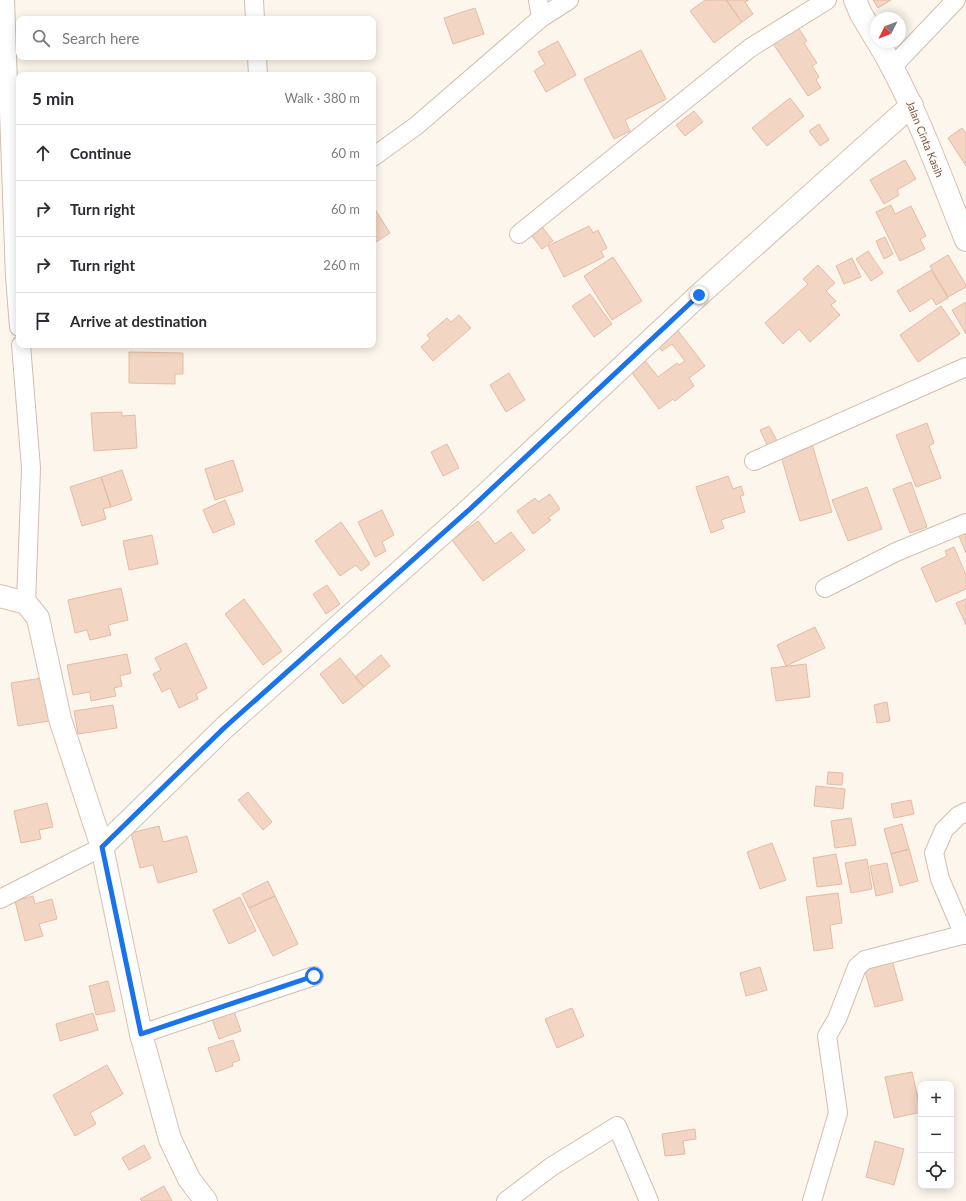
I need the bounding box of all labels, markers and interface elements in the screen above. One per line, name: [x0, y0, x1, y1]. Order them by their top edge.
north arrow: [870, 12, 906, 48]
search box: [16, 16, 376, 60]
icon: search: [30, 27, 52, 49]
text: Search here: [62, 29, 139, 47]
text: 5 min: [32, 88, 74, 109]
text: Walk · 380 m: [284, 90, 360, 106]
street label: Jalan Cinta Kasih: [904, 99, 947, 179]
icon: ahead: [32, 142, 54, 164]
text: Continue: [70, 144, 131, 162]
text: 60 m: [331, 145, 360, 161]
icon: right: [32, 198, 54, 220]
text: Turn right: [70, 200, 135, 218]
text: 60 m: [331, 201, 360, 217]
icon: right: [32, 254, 54, 276]
text: Turn right: [70, 256, 135, 274]
text: 260 m: [323, 257, 360, 273]
route end: [690, 286, 708, 304]
icon: arrive: [32, 310, 54, 332]
text: Arrive at destination: [70, 312, 207, 330]
route start: [305, 967, 323, 985]
map controls: [918, 1081, 954, 1189]
button: +: [918, 1081, 954, 1117]
button: −: [918, 1117, 954, 1153]
button: locate: [918, 1153, 954, 1189]

